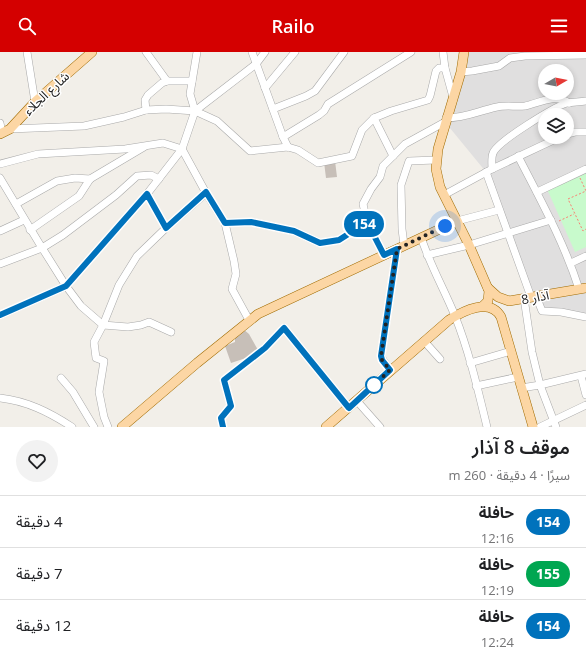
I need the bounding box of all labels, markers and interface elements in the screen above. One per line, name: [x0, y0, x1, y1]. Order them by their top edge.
text: Railo: [272, 14, 314, 38]
icon: search: [16, 15, 38, 37]
icon: menu: [548, 15, 570, 37]
north arrow: [538, 64, 574, 100]
map controls: [538, 64, 574, 144]
street label: شارع الجلاء: [19, 67, 74, 120]
button: layers: [538, 108, 574, 144]
line badge: 154: [341, 211, 387, 237]
text: 154: [352, 214, 376, 233]
your location: [435, 216, 455, 236]
street label: 8 آذار: [520, 285, 552, 309]
unlabelled marker: [365, 376, 383, 394]
text: موقف 8 آذار: [472, 434, 570, 460]
button: heart: [16, 440, 58, 482]
text: سيرًا · 4 دقيقة · 260 m: [449, 466, 570, 484]
text: حافلة: [479, 502, 514, 522]
text: 4 دقيقة: [16, 511, 63, 531]
text: 154: [536, 512, 560, 531]
text: 12:16: [481, 529, 514, 547]
text: حافلة: [479, 554, 514, 574]
text: 7 دقيقة: [16, 563, 63, 583]
text: 155: [536, 564, 560, 583]
text: 12:19: [481, 581, 514, 599]
text: حافلة: [479, 606, 514, 626]
text: 12 دقيقة: [16, 615, 71, 635]
text: 154: [536, 616, 560, 635]
text: 12:24: [481, 633, 514, 651]

